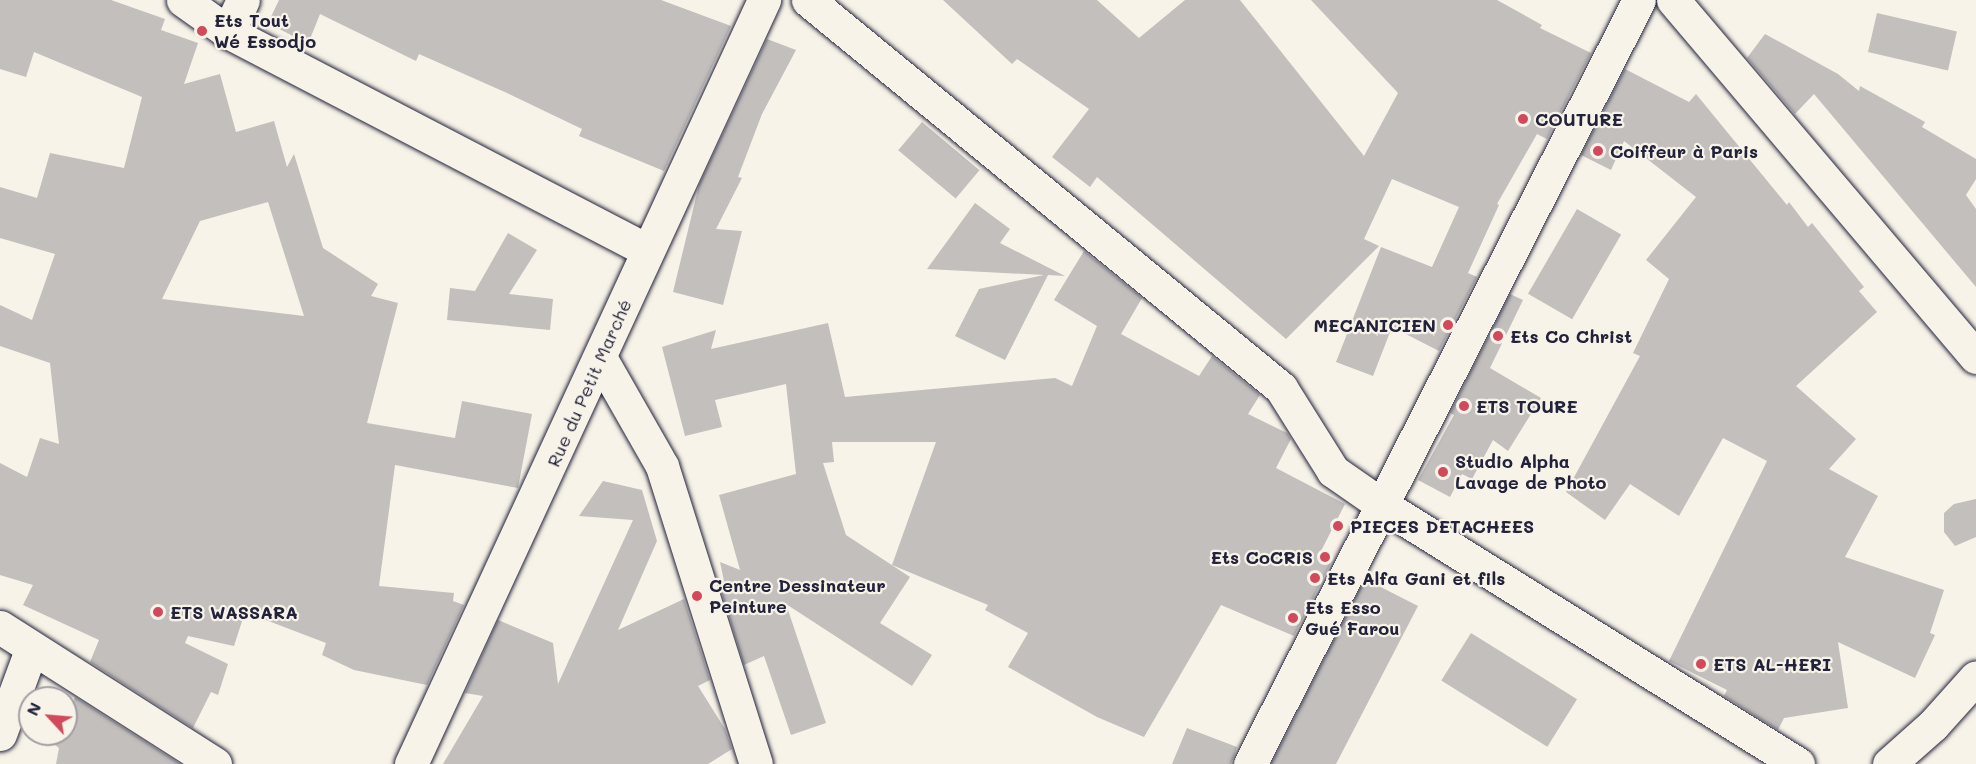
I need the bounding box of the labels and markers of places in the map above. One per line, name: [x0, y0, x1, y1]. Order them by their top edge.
place label: Ets Tout Wé Essodjo: [214, 10, 316, 52]
marker: Ets Tout Wé Essodjo: [195, 24, 209, 38]
place label: COUTURE: [1535, 108, 1623, 130]
marker: COUTURE: [1516, 112, 1530, 126]
place label: Coiffeur à Paris: [1610, 140, 1758, 162]
marker: Coiffeur à Paris: [1591, 144, 1605, 158]
place label: MECANICIEN: [1313, 314, 1436, 336]
marker: MECANICIEN: [1441, 318, 1455, 332]
place label: Ets Co Christ: [1510, 325, 1632, 347]
marker: Ets Co Christ: [1491, 329, 1505, 343]
place label: ETS TOURE: [1476, 395, 1578, 417]
marker: ETS TOURE: [1457, 399, 1471, 413]
place label: Studio Alpha Lavage de Photo: [1455, 451, 1606, 494]
marker: Studio Alpha Lavage de Photo: [1436, 465, 1450, 479]
place label: PIECES DETACHEES: [1350, 515, 1534, 537]
marker: PIECES DETACHEES: [1331, 519, 1345, 533]
place label: Ets CoCRiS: [1210, 546, 1313, 568]
marker: Ets CoCRiS: [1318, 550, 1332, 564]
place label: Ets Alfa Gani et fils: [1327, 567, 1505, 589]
marker: Ets Alfa Gani et fils: [1308, 571, 1322, 585]
place label: Centre Dessinateur Peinture: [709, 575, 886, 618]
marker: Centre Dessinateur Peinture: [690, 589, 704, 603]
place label: Ets Esso Gué Farou: [1305, 597, 1400, 640]
place label: ETS WASSARA: [170, 601, 298, 623]
marker: ETS WASSARA: [151, 605, 165, 619]
marker: Ets Esso Gué Farou: [1286, 611, 1300, 625]
place label: ETS AL-HERI: [1713, 653, 1831, 675]
marker: ETS AL-HERI: [1694, 657, 1708, 671]

